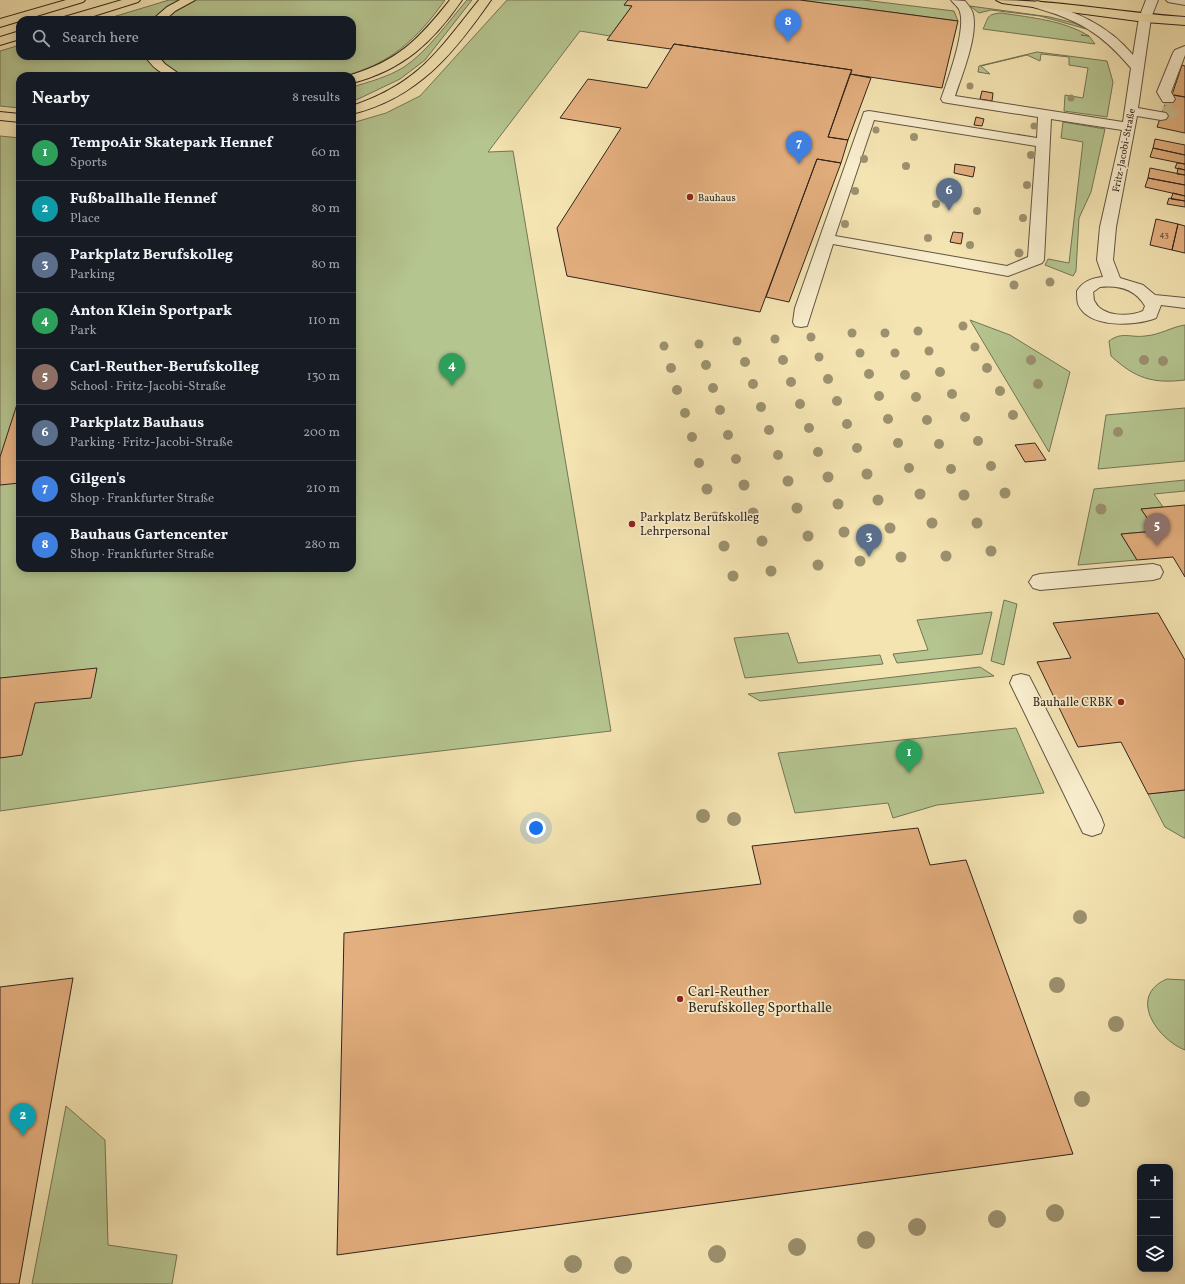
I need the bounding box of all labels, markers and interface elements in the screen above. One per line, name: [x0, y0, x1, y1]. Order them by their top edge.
pin: 8: [775, 9, 801, 42]
search box: [16, 16, 356, 60]
icon: search: [30, 27, 52, 49]
text: Search here: [62, 28, 139, 49]
text: Nearby: [32, 87, 90, 110]
text: 8 results: [292, 89, 340, 107]
street label: Fritz-Jacobi-Straße: [1109, 107, 1139, 193]
pin: 7: [786, 131, 812, 164]
text: TempoAir Skatepark Hennef: [70, 133, 272, 154]
text: 1: [42, 144, 48, 162]
text: 60 m: [312, 144, 340, 162]
text: Sports: [70, 154, 107, 172]
pin: 6: [936, 178, 962, 211]
text: Fußballhalle Hennef: [70, 189, 216, 210]
place label: Bauhaus: [698, 191, 736, 205]
marker: Bauhaus: [685, 192, 695, 202]
text: 2: [42, 200, 48, 218]
text: 80 m: [311, 200, 340, 218]
text: Place: [70, 210, 100, 228]
house number: 43: [1159, 228, 1169, 241]
text: Parkplatz Berufskolleg: [70, 245, 233, 266]
text: 3: [42, 256, 48, 274]
text: 80 m: [311, 256, 340, 274]
text: Parking: [70, 266, 115, 284]
text: Anton Klein Sportpark: [70, 301, 232, 322]
text: 4: [41, 312, 49, 330]
text: 110 m: [308, 312, 340, 330]
text: Park: [70, 322, 97, 340]
pin: 4: [439, 353, 465, 386]
text: Carl-Reuther-Berufskolleg: [70, 357, 259, 378]
text: 5: [42, 368, 48, 386]
text: 130 m: [307, 368, 340, 386]
text: School · Fritz-Jacobi-Straße: [70, 378, 226, 396]
text: Parkplatz Bauhaus: [70, 413, 204, 434]
text: 6: [41, 424, 49, 442]
text: 200 m: [303, 424, 340, 442]
text: Parking · Fritz-Jacobi-Straße: [70, 434, 233, 452]
text: Gilgen's: [70, 469, 126, 490]
text: 7: [42, 480, 48, 498]
text: 210 m: [306, 480, 340, 498]
text: Shop · Frankfurter Straße: [70, 490, 214, 508]
place label: Parkplatz Berufskolleg Lehrpersonal: [640, 510, 759, 540]
pin: 5: [1144, 513, 1170, 546]
marker: Parkplatz Berufskolleg Lehrpersonal: [627, 519, 637, 529]
pin: 3: [856, 524, 882, 557]
text: Bauhaus Gartencenter: [70, 525, 228, 546]
text: 8: [41, 536, 49, 554]
text: 280 m: [304, 536, 340, 554]
text: Shop · Frankfurter Straße: [70, 546, 214, 564]
place label: Bauhalle CRBK: [1033, 695, 1113, 711]
marker: Bauhalle CRBK: [1116, 697, 1126, 707]
pin: 1: [896, 740, 922, 773]
your location: [526, 818, 546, 838]
place label: Carl-Reuther Berufskolleg Sporthalle: [688, 983, 832, 1018]
marker: Carl-Reuther Berufskolleg Sporthalle: [675, 994, 685, 1004]
pin: 2: [10, 1103, 36, 1136]
map controls: [1137, 1164, 1173, 1272]
button: +: [1137, 1164, 1173, 1200]
button: −: [1137, 1200, 1173, 1236]
button: layers: [1137, 1236, 1173, 1272]

